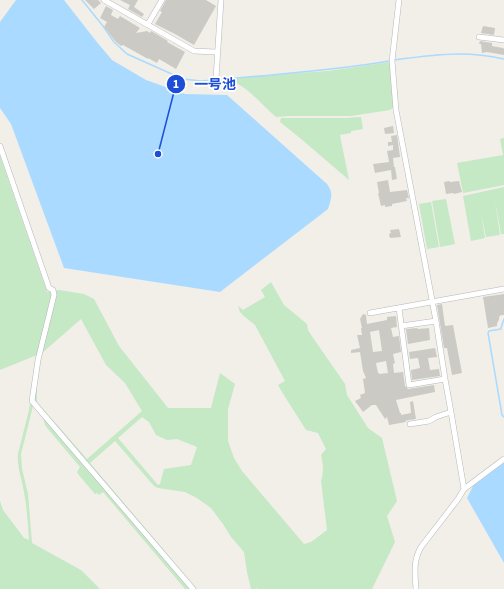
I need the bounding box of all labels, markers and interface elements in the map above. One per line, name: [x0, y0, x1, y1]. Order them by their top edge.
callout: 一号池: [166, 71, 244, 97]
text: 一号池: [194, 75, 236, 95]
text: 1: [173, 76, 179, 93]

